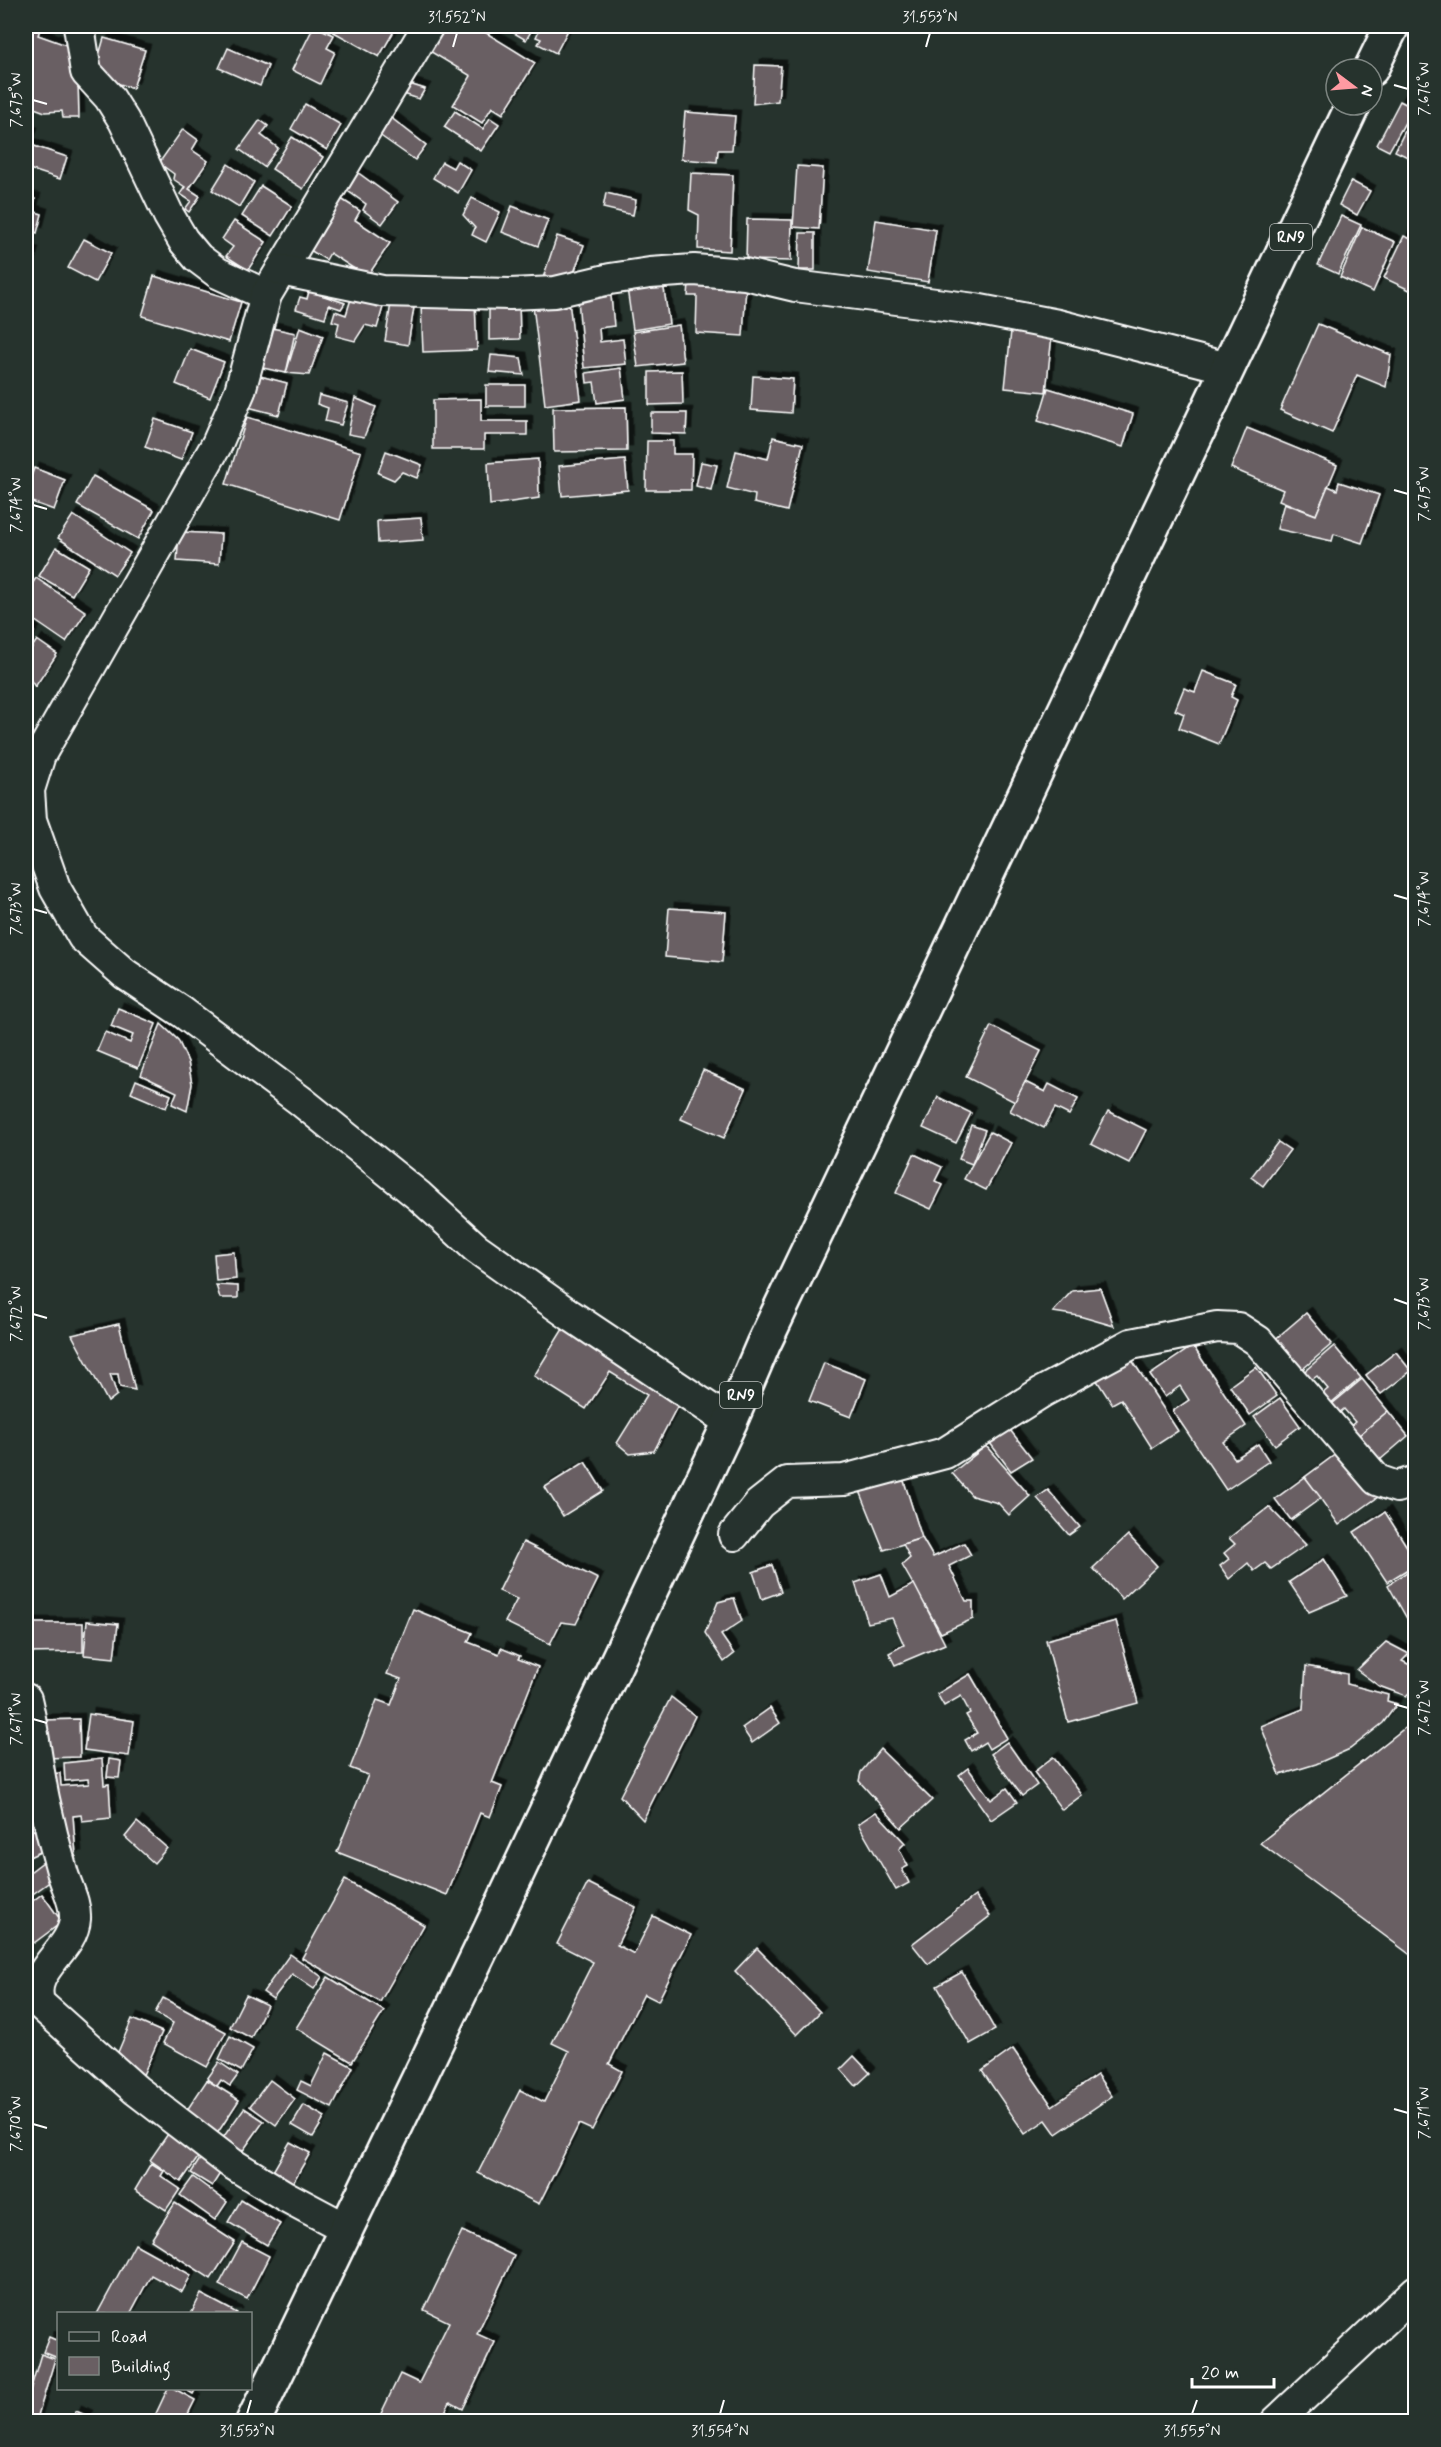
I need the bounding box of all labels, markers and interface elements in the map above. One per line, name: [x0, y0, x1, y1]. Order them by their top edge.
text: 31.552°N: [428, 8, 486, 28]
text: 31.553°N: [903, 8, 957, 28]
north arrow: [1324, 57, 1384, 117]
text: 7.676°W: [1415, 62, 1435, 116]
text: 7.675°W: [7, 73, 27, 127]
text: N: [1355, 83, 1379, 99]
road number: RN9: [1270, 224, 1312, 250]
text: 7.675°W: [1415, 467, 1435, 521]
text: 7.674°W: [7, 477, 27, 533]
text: 7.674°W: [1415, 871, 1435, 927]
text: 7.673°W: [7, 883, 27, 935]
text: 7.673°W: [1415, 1278, 1435, 1330]
text: 7.672°W: [7, 1286, 27, 1342]
road number: RN9: [720, 1382, 762, 1408]
text: 7.672°W: [1415, 1680, 1435, 1736]
text: 7.671°W: [7, 1693, 27, 1745]
text: 7.671°W: [1415, 2087, 1435, 2139]
text: 7.670°W: [7, 2096, 27, 2152]
legend: [57, 2312, 252, 2390]
text: Road: [111, 2325, 147, 2349]
scale bar: [1192, 2351, 1274, 2389]
text: Building: [111, 2355, 171, 2381]
text: 20 m: [1201, 2361, 1239, 2385]
text: 31.553°N: [220, 2422, 274, 2442]
text: 31.554°N: [691, 2422, 749, 2442]
text: 31.555°N: [1163, 2422, 1221, 2442]

